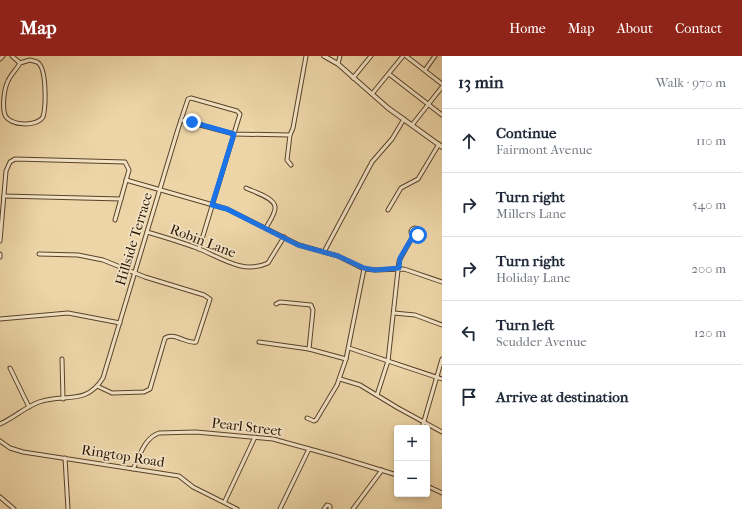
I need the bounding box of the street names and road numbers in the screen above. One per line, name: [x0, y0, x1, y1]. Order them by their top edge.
street label: Hillside Terrace: [112, 190, 156, 288]
street label: Robin Lane: [168, 221, 239, 261]
street label: Pearl Street: [211, 414, 283, 440]
street label: Ringtop Road: [80, 441, 166, 471]

